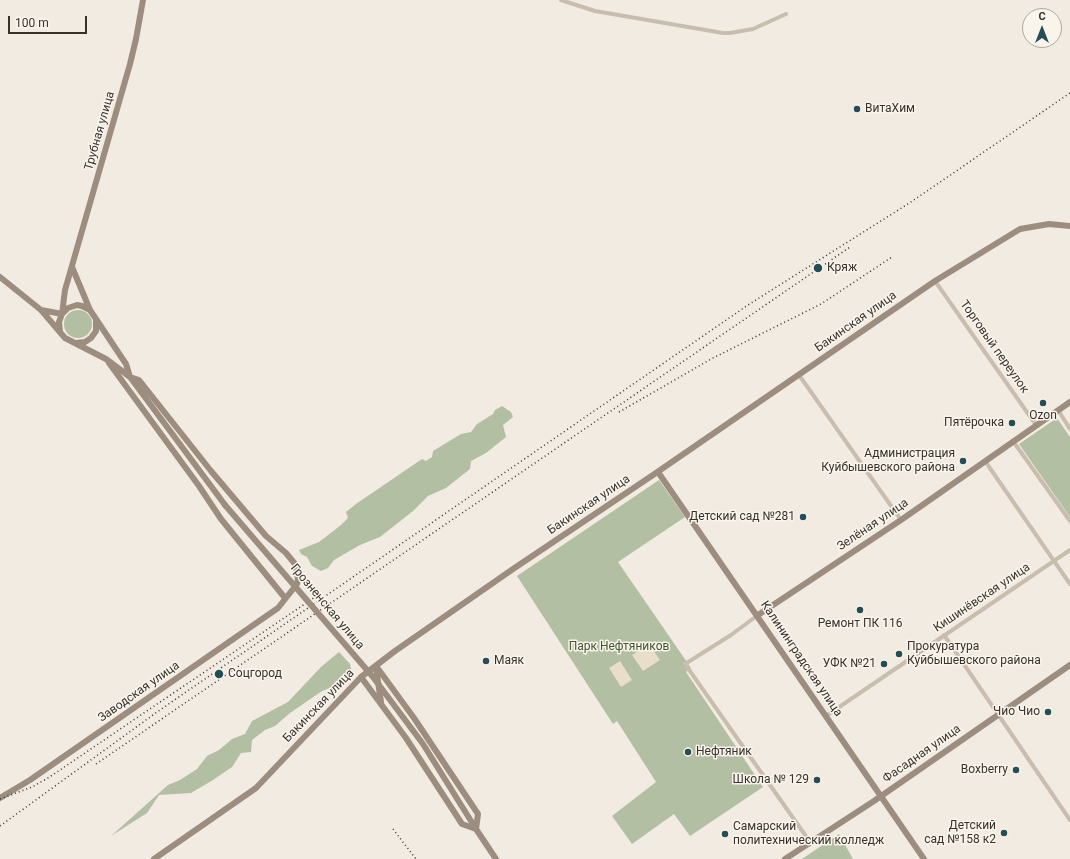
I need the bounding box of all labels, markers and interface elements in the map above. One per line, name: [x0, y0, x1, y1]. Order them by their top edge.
scale bar: [10, 8, 89, 34]
north arrow: [1022, 8, 1062, 48]
text: С: [1038, 10, 1046, 23]
text: 100 m: [15, 16, 49, 30]
street label: Трубная улица: [82, 90, 118, 172]
place label: ВитаХим: [865, 102, 915, 116]
marker: ВитаХим: [852, 104, 862, 114]
place label: Кряж: [827, 261, 857, 275]
marker: Кряж: [812, 262, 824, 274]
street label: Бакинская улица: [812, 289, 900, 355]
street label: Торговый переулок: [957, 298, 1031, 396]
marker: Ozon: [1038, 398, 1048, 408]
place label: Ozon: [1029, 409, 1057, 423]
place label: Пятёрочка: [944, 416, 1004, 430]
marker: Пятёрочка: [1007, 418, 1017, 428]
place label: Администрация Куйбышевского района: [821, 447, 955, 475]
marker: Администрация Куйбышевского района: [958, 456, 968, 466]
street label: Бакинская улица: [545, 472, 633, 538]
street label: Зелёная улица: [835, 496, 911, 554]
place label: Детский сад №281: [689, 510, 795, 524]
marker: Детский сад №281: [798, 512, 808, 522]
street label: Кишинёвская улица: [931, 560, 1033, 636]
street label: Грозненская улица: [287, 561, 367, 653]
street label: Калининградская улица: [757, 599, 845, 719]
marker: Ремонт ПК 116: [855, 605, 865, 615]
place label: Ремонт ПК 116: [818, 617, 902, 631]
park label: Парк Нефтяников: [569, 640, 669, 654]
place label: Прокуратура Куйбышевского района: [907, 640, 1041, 668]
marker: Прокуратура Куйбышевского района: [894, 649, 904, 659]
place label: Маяк: [494, 654, 524, 668]
marker: Маяк: [481, 656, 491, 666]
place label: УФК №21: [823, 657, 876, 671]
street label: Заводская улица: [96, 659, 182, 725]
marker: УФК №21: [879, 659, 889, 669]
street label: Бакинская улица: [280, 666, 358, 746]
place label: Соцгород: [228, 667, 282, 681]
marker: Соцгород: [213, 668, 225, 680]
place label: Чио Чио: [993, 705, 1040, 719]
marker: Чио Чио: [1043, 707, 1053, 717]
street label: Фасадная улица: [880, 722, 964, 786]
place label: Нефтяник: [696, 745, 752, 759]
marker: Нефтяник: [683, 747, 693, 757]
place label: Boxberry: [961, 763, 1008, 777]
marker: Boxberry: [1011, 765, 1021, 775]
place label: Школа № 129: [733, 773, 809, 787]
marker: Школа № 129: [812, 775, 822, 785]
place label: Детский сад №158 к2: [924, 819, 996, 847]
place label: Самарский политехнический колледж: [733, 820, 884, 848]
marker: Детский сад №158 к2: [999, 828, 1009, 838]
marker: Самарский политехнический колледж: [720, 829, 730, 839]

